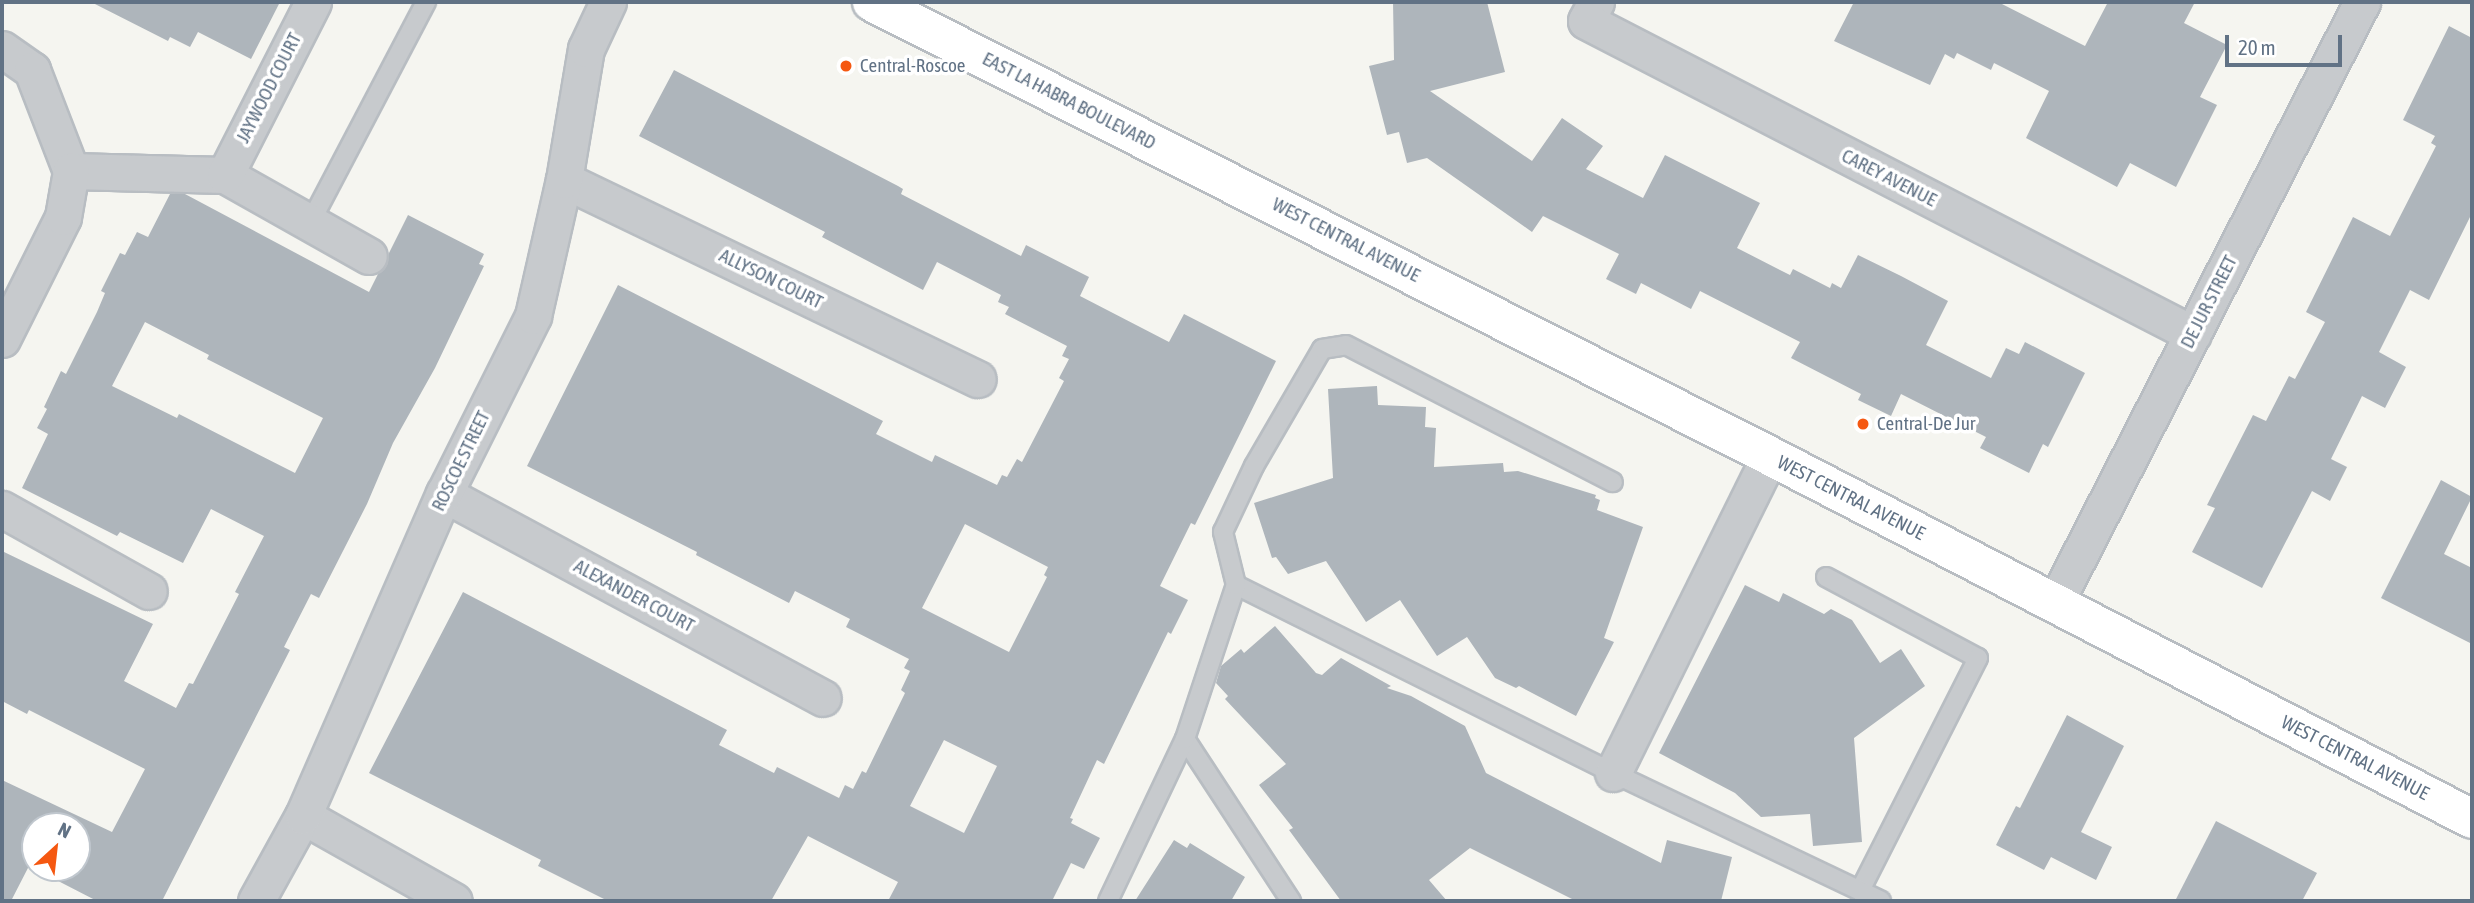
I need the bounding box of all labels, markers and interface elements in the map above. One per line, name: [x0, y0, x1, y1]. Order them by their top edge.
scale bar: [2229, 21, 2346, 65]
street label: JAYWOOD COURT: [232, 29, 306, 147]
text: 20 m: [2238, 35, 2276, 59]
street label: EAST LA HABRA BOULEVARD: [979, 47, 1159, 155]
place label: Central-Roscoe: [860, 55, 965, 77]
marker: Central-Roscoe: [838, 58, 854, 74]
street label: CAREY AVENUE: [1838, 144, 1940, 212]
street label: WEST CENTRAL AVENUE: [1268, 193, 1424, 287]
street label: ALLYSON COURT: [716, 244, 826, 314]
street label: DE JUR STREET: [2176, 252, 2242, 352]
street label: ROSCOE STREET: [427, 407, 495, 515]
place label: Central-De Jur: [1877, 413, 1975, 435]
marker: Central-De Jur: [1855, 416, 1871, 432]
street label: WEST CENTRAL AVENUE: [1773, 451, 1929, 545]
street label: ALEXANDER COURT: [570, 555, 698, 637]
street label: WEST CENTRAL AVENUE: [2277, 711, 2433, 805]
north arrow: [21, 812, 91, 882]
text: N: [55, 818, 75, 842]

